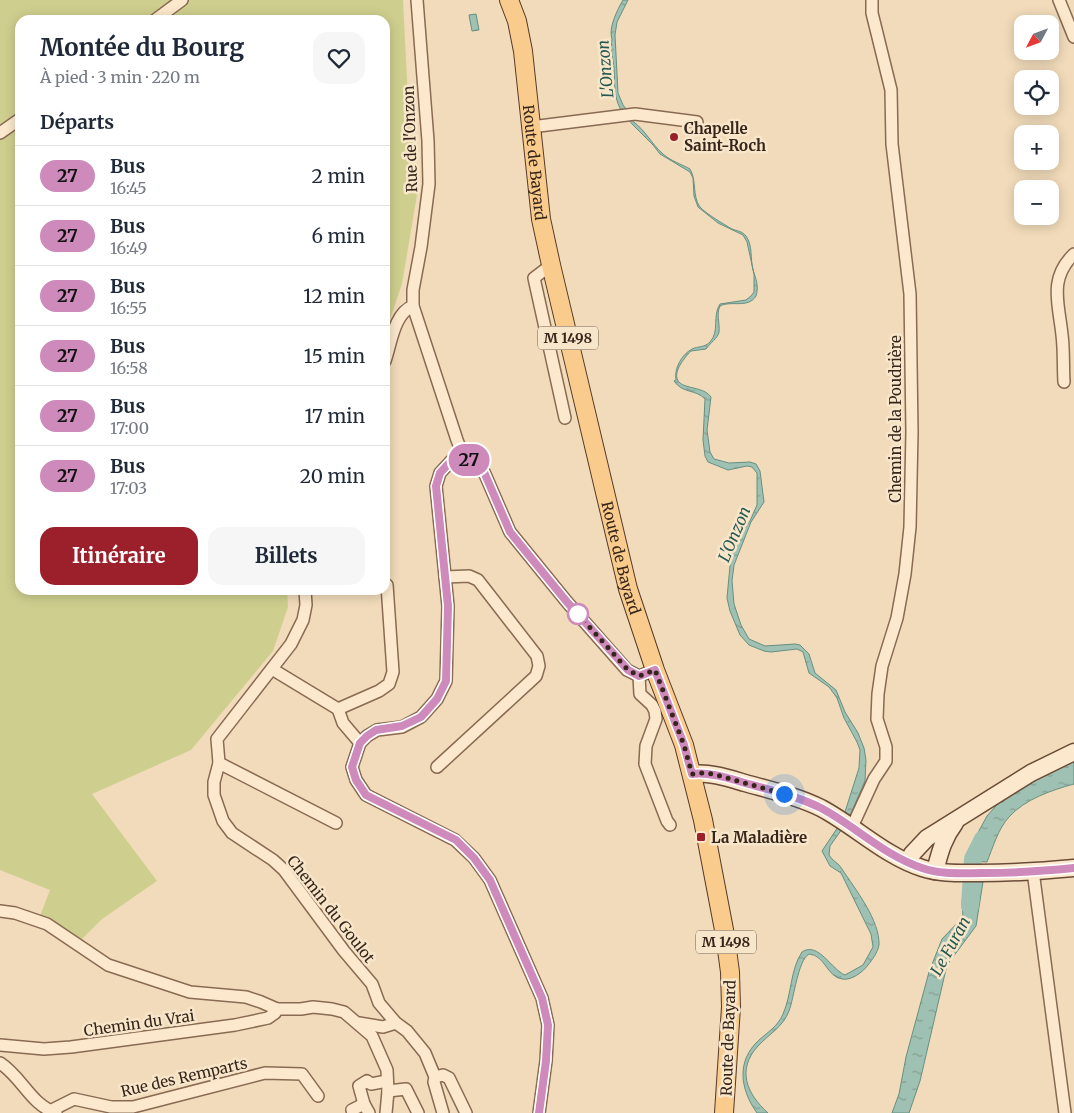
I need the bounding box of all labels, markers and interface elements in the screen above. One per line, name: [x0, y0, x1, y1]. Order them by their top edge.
north arrow: [1014, 15, 1059, 60]
map controls: [1014, 15, 1059, 225]
text: Montée du Bourg: [40, 32, 244, 63]
button: heart: [313, 32, 365, 84]
water label: L'Onzon: [593, 39, 617, 99]
text: À pied · 3 min · 220 m: [40, 67, 200, 87]
button: locate: [1014, 70, 1059, 115]
street label: Rue de l'Onzon: [399, 85, 421, 193]
street label: Route de Bayard: [519, 104, 551, 221]
text: Départs: [40, 110, 114, 134]
place label: Chapelle Saint-Roch: [684, 119, 766, 155]
button: +: [1014, 125, 1059, 170]
marker: Chapelle Saint-Roch: [668, 131, 680, 143]
text: Bus: [110, 154, 145, 178]
text: 27: [57, 164, 78, 187]
text: 2 min: [312, 164, 365, 188]
text: 16:45: [110, 178, 147, 198]
button: −: [1014, 180, 1059, 225]
text: Bus: [110, 214, 145, 238]
text: 27: [57, 224, 78, 247]
text: 6 min: [311, 224, 365, 248]
text: 16:49: [110, 238, 147, 258]
text: Bus: [110, 274, 145, 298]
text: 27: [57, 284, 78, 307]
text: 12 min: [303, 284, 365, 308]
text: 16:55: [110, 298, 147, 318]
road number: M 1498: [538, 326, 598, 349]
text: Bus: [110, 334, 145, 358]
street label: Chemin de la Poudrière: [886, 335, 905, 503]
text: 27: [57, 344, 78, 367]
text: 15 min: [304, 344, 365, 368]
text: 16:58: [110, 358, 148, 378]
text: Bus: [110, 394, 145, 418]
text: 27: [57, 404, 78, 427]
text: 17 min: [305, 404, 365, 428]
text: 17:00: [110, 418, 149, 438]
line badge: 27: [446, 444, 492, 476]
text: 27: [459, 448, 479, 471]
text: Bus: [110, 454, 145, 478]
text: 27: [57, 464, 78, 487]
text: 20 min: [300, 464, 365, 488]
text: 17:03: [110, 478, 147, 498]
street label: Route de Bayard: [598, 499, 645, 617]
water label: L'Onzon: [713, 503, 755, 565]
button: Itinéraire: [40, 527, 198, 585]
button: Billets: [208, 527, 365, 585]
unlabelled marker: [567, 603, 589, 625]
your location: [772, 782, 797, 807]
place label: La Maladière: [711, 828, 807, 847]
marker: La Maladière: [695, 831, 707, 843]
street label: Chemin du Goulot: [283, 851, 379, 967]
water label: Le Furan: [926, 913, 974, 979]
road number: M 1498: [696, 930, 756, 954]
street label: Route de Bayard: [716, 980, 740, 1096]
street label: Chemin du Vrai: [82, 1006, 196, 1040]
street label: Rue des Remparts: [119, 1053, 249, 1101]

